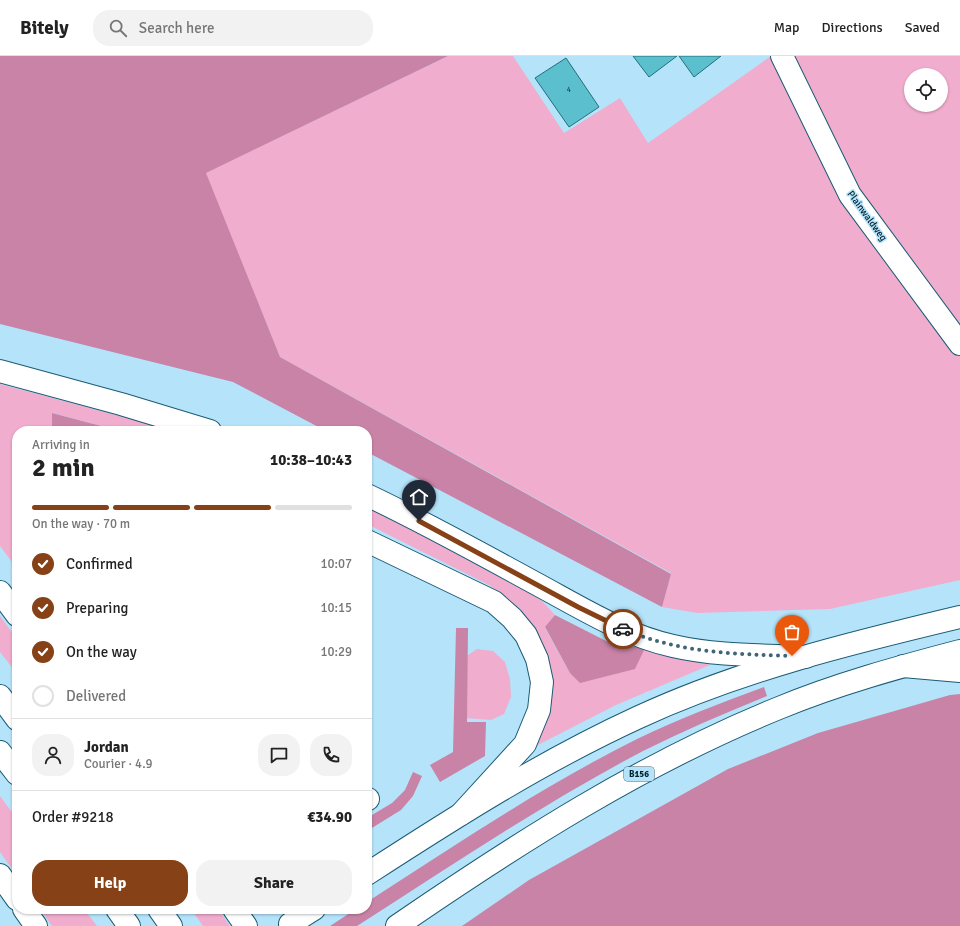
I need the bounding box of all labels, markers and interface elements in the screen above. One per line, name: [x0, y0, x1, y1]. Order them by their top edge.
search box: [93, 10, 373, 46]
text: Bitely: [20, 16, 69, 40]
icon: search: [107, 17, 129, 39]
text: Search here: [139, 19, 214, 37]
text: Map: [774, 19, 800, 36]
text: Directions: [822, 19, 883, 36]
text: Saved: [905, 19, 940, 36]
map controls: [904, 68, 948, 112]
button: locate: [904, 68, 948, 112]
house number: 4: [567, 84, 572, 94]
street label: Plainwaldweg: [845, 188, 889, 244]
text: Arriving in: [32, 437, 90, 453]
text: 10:38–10:43: [270, 451, 352, 469]
text: 2 min: [32, 452, 95, 484]
pin: [402, 480, 436, 521]
icon: home: [408, 486, 430, 508]
text: On the way · 70 m: [32, 516, 130, 532]
icon: check: [32, 553, 54, 575]
text: Confirmed: [66, 555, 133, 573]
text: 10:07: [320, 556, 352, 572]
icon: check: [32, 597, 54, 619]
text: Preparing: [66, 599, 129, 617]
text: 10:15: [320, 600, 352, 616]
courier: [603, 609, 643, 649]
pin: [775, 615, 809, 656]
icon: car: [612, 618, 634, 640]
icon: bag: [781, 621, 803, 643]
icon: check: [32, 641, 54, 663]
text: On the way: [66, 643, 137, 661]
text: 10:29: [320, 644, 352, 660]
text: Delivered: [66, 687, 126, 705]
button: person: [32, 734, 74, 776]
button: chat: [258, 734, 300, 776]
button: phone: [310, 734, 352, 776]
text: Jordan: [84, 738, 129, 756]
text: Courier · 4.9: [84, 756, 153, 772]
road number: B156: [624, 767, 654, 781]
text: Order #9218: [32, 808, 114, 826]
text: €34.90: [307, 808, 352, 826]
button: Help: [32, 860, 188, 906]
button: Share: [196, 860, 352, 906]

